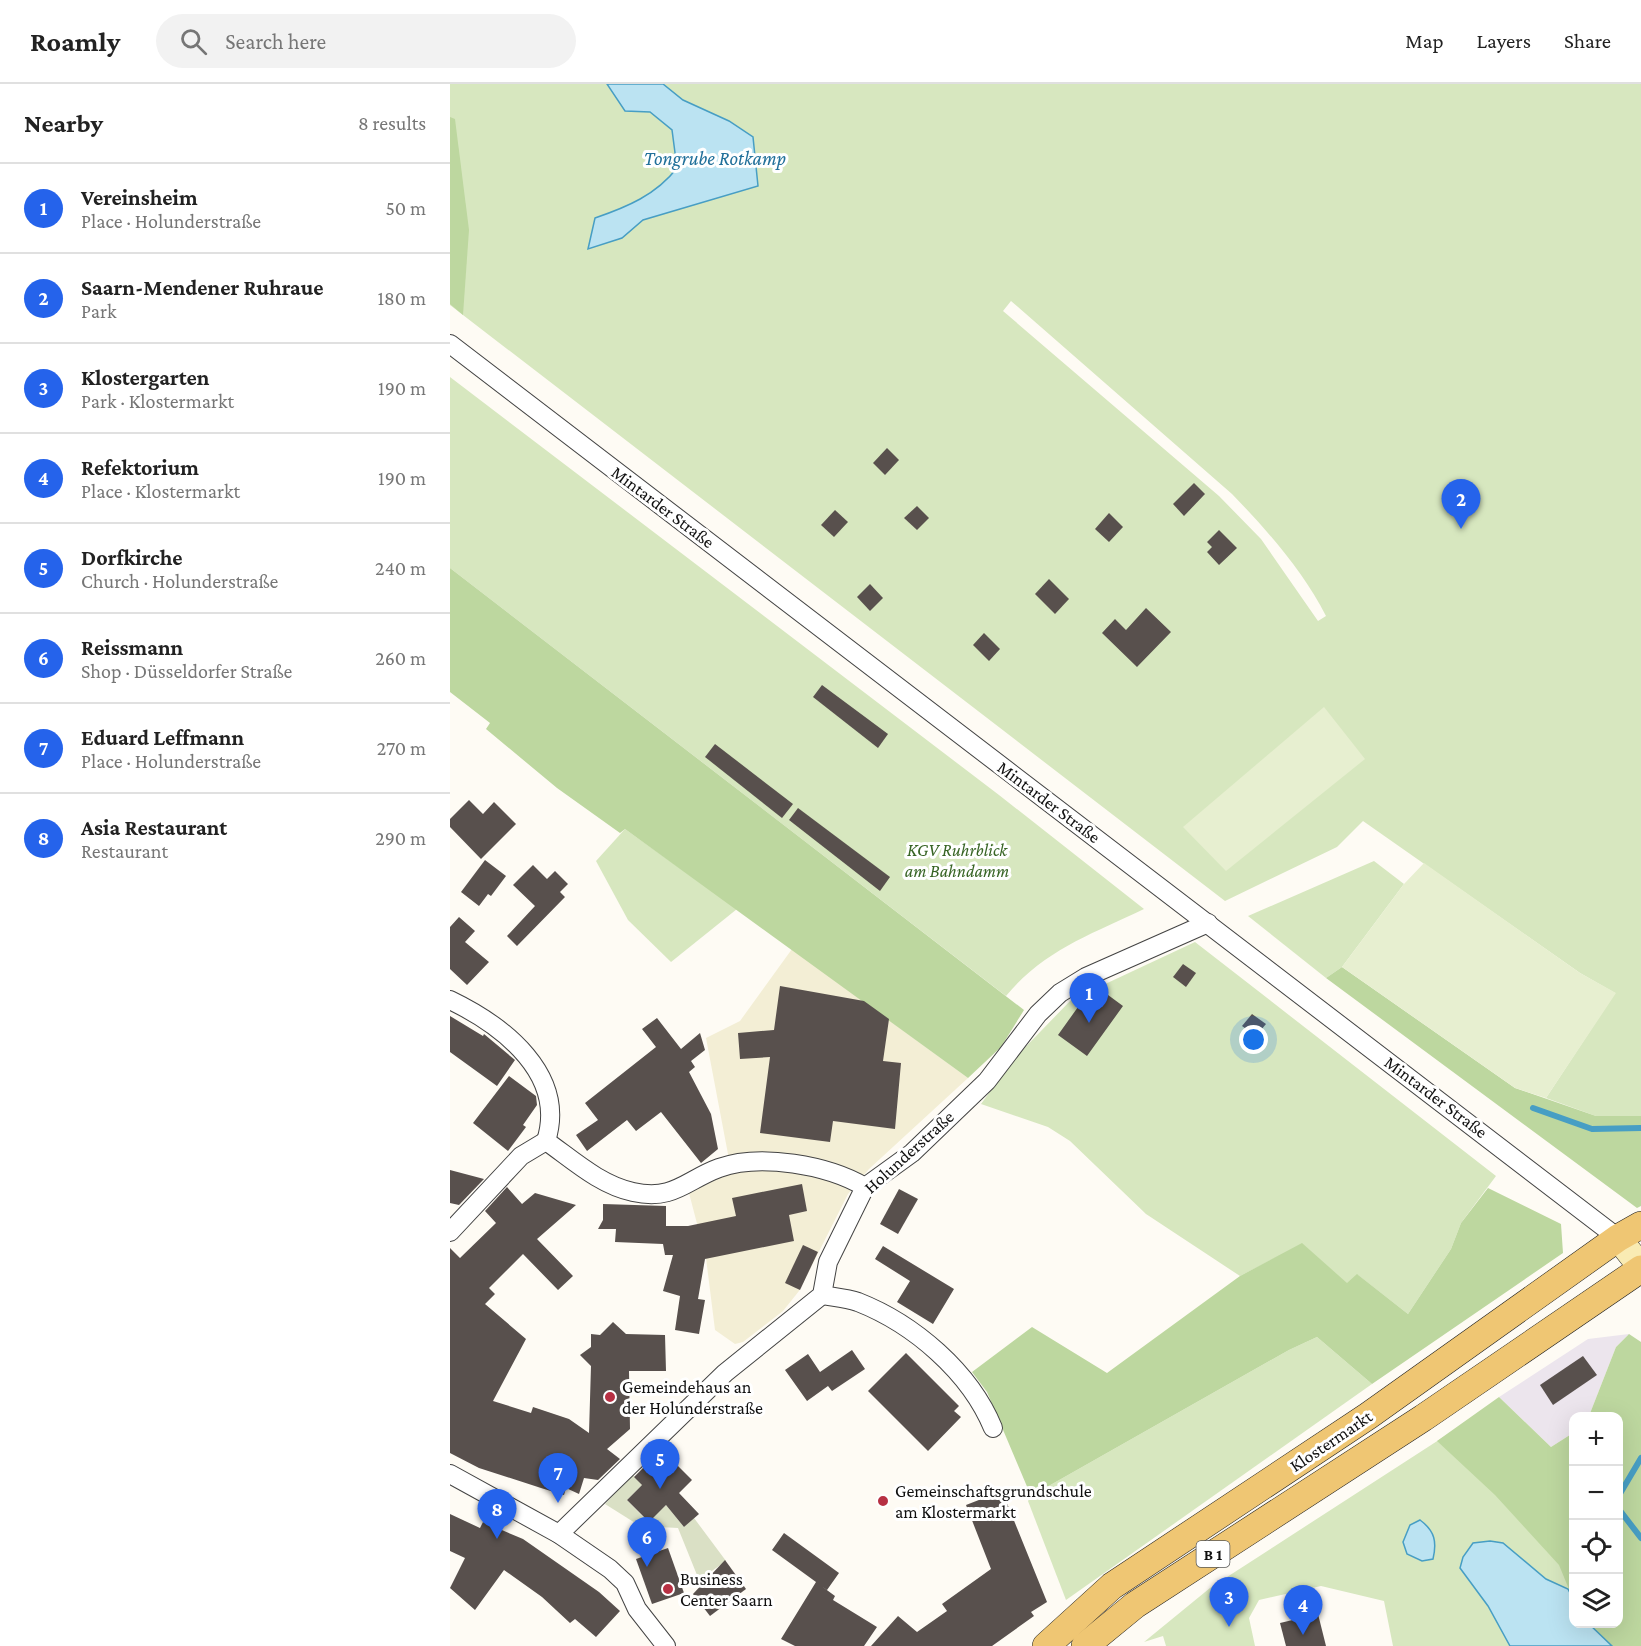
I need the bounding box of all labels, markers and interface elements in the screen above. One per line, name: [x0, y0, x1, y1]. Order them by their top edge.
search box: [156, 14, 576, 68]
icon: search: [177, 25, 210, 58]
text: Roamly: [30, 26, 120, 57]
text: Search here: [225, 29, 326, 54]
text: Map: [1405, 29, 1444, 53]
text: Layers: [1477, 29, 1531, 53]
text: Share: [1564, 29, 1611, 53]
text: Nearby: [24, 109, 103, 138]
text: 8 results: [358, 112, 426, 134]
water label: Tongrube Rotkamp: [644, 147, 786, 170]
text: Vereinsheim: [81, 185, 198, 210]
text: 1: [40, 197, 47, 219]
text: 50 m: [385, 197, 426, 219]
text: Place · Holunderstraße: [81, 210, 261, 232]
text: Saarn-Mendener Ruhraue: [81, 275, 323, 300]
text: 2: [38, 287, 49, 309]
text: 180 m: [377, 287, 426, 309]
text: Park: [81, 300, 117, 322]
text: Klostergarten: [81, 365, 209, 390]
text: 3: [39, 377, 48, 399]
text: 190 m: [378, 377, 426, 399]
text: Park · Klostermarkt: [81, 390, 234, 412]
text: Refektorium: [81, 455, 199, 480]
street label: Mintarder Straße: [608, 462, 718, 552]
text: 4: [38, 467, 49, 489]
text: 190 m: [378, 467, 426, 489]
text: Place · Klostermarkt: [81, 480, 240, 502]
pin: 2: [1442, 480, 1480, 529]
text: Dorfkirche: [81, 545, 183, 570]
text: 5: [39, 557, 48, 579]
text: 240 m: [375, 557, 426, 579]
text: Church · Holunderstraße: [81, 570, 278, 592]
text: Reissmann: [81, 635, 183, 660]
text: 6: [38, 647, 49, 669]
text: 260 m: [375, 647, 426, 669]
text: Shop · Düsseldorfer Straße: [81, 660, 292, 682]
text: Eduard Leffmann: [81, 725, 244, 750]
text: 7: [39, 737, 48, 759]
text: 270 m: [377, 737, 426, 759]
text: Place · Holunderstraße: [81, 750, 261, 772]
street label: Mintarder Straße: [994, 757, 1104, 847]
text: Asia Restaurant: [81, 815, 227, 840]
text: 8: [38, 827, 49, 849]
text: 290 m: [375, 827, 426, 849]
text: Restaurant: [81, 840, 168, 862]
park label: KGV Ruhrblick am Bahndamm: [905, 840, 1009, 881]
pin: 1: [1070, 974, 1108, 1023]
your location: [1239, 1025, 1268, 1054]
street label: Mintarder Straße: [1381, 1052, 1491, 1142]
street label: Holunderstraße: [860, 1106, 958, 1197]
place label: Gemeindehaus an der Holunderstraße: [622, 1377, 763, 1418]
marker: Gemeindehaus an der Holunderstraße: [603, 1390, 617, 1404]
street label: Klostermarkt: [1286, 1406, 1377, 1476]
map controls: [1569, 1412, 1623, 1628]
button: +: [1569, 1412, 1623, 1466]
pin: 5: [640, 1440, 680, 1489]
pin: 7: [538, 1454, 578, 1503]
button: −: [1569, 1466, 1623, 1520]
place label: Gemeinschaftsgrundschule am Klostermarkt: [895, 1481, 1092, 1522]
pin: 8: [478, 1490, 516, 1539]
marker: Gemeinschaftsgrundschule am Klostermarkt: [876, 1494, 890, 1508]
pin: 6: [628, 1518, 666, 1567]
button: locate: [1569, 1520, 1623, 1574]
road number: B 1: [1196, 1541, 1230, 1567]
place label: Business Center Saarn: [680, 1569, 773, 1610]
button: layers: [1569, 1574, 1623, 1628]
pin: 3: [1210, 1578, 1248, 1627]
marker: Business Center Saarn: [661, 1582, 675, 1596]
pin: 4: [1284, 1586, 1322, 1635]

